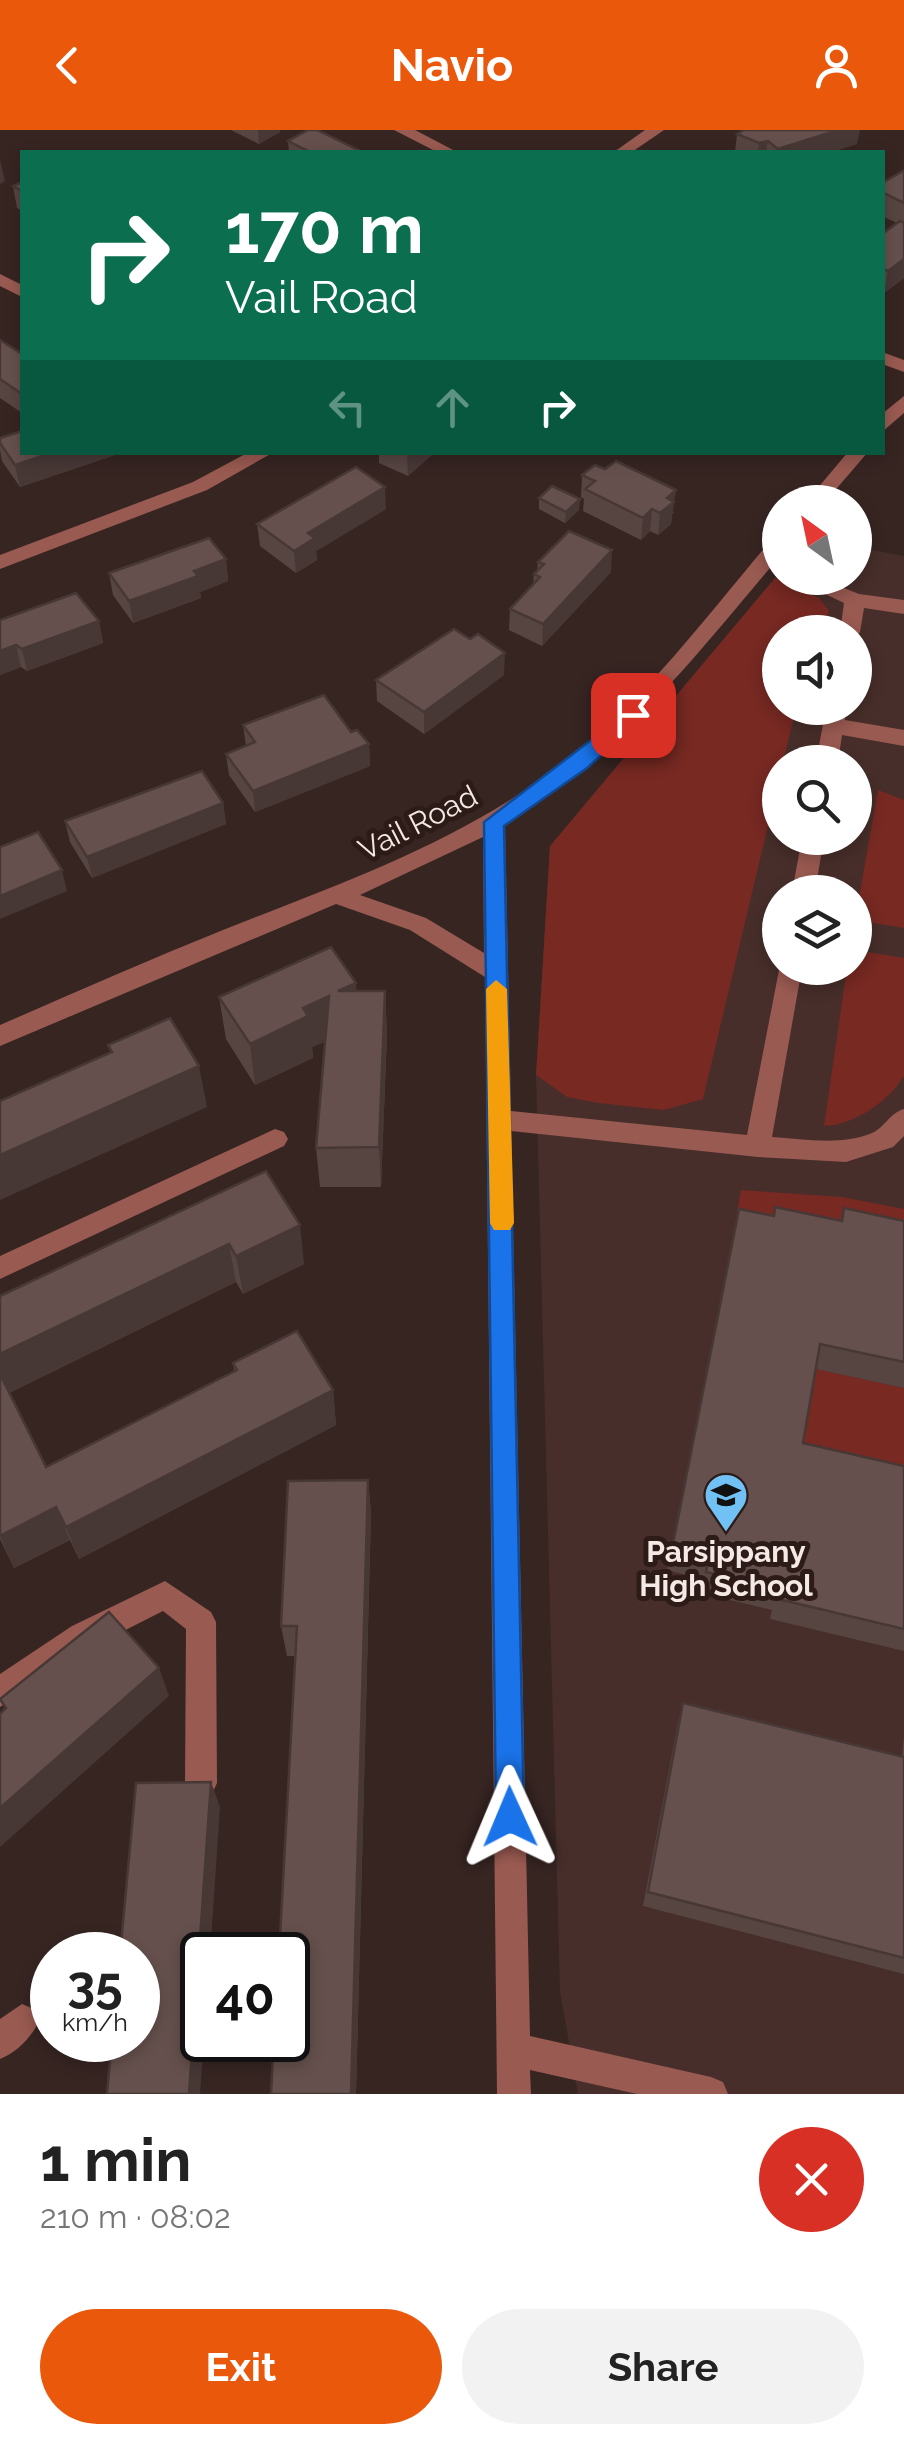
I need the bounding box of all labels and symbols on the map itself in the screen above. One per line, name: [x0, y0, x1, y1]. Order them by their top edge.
north arrow: [762, 485, 872, 595]
pin: [591, 673, 676, 758]
street label: Vail Road: [353, 778, 483, 867]
school or university icon: Parsippany High School: [703, 1472, 749, 1533]
place label: Parsippany High School: [639, 1534, 813, 1603]
position arrow: [458, 1765, 562, 1869]
speed limit sign: 40: [180, 1932, 310, 2062]

